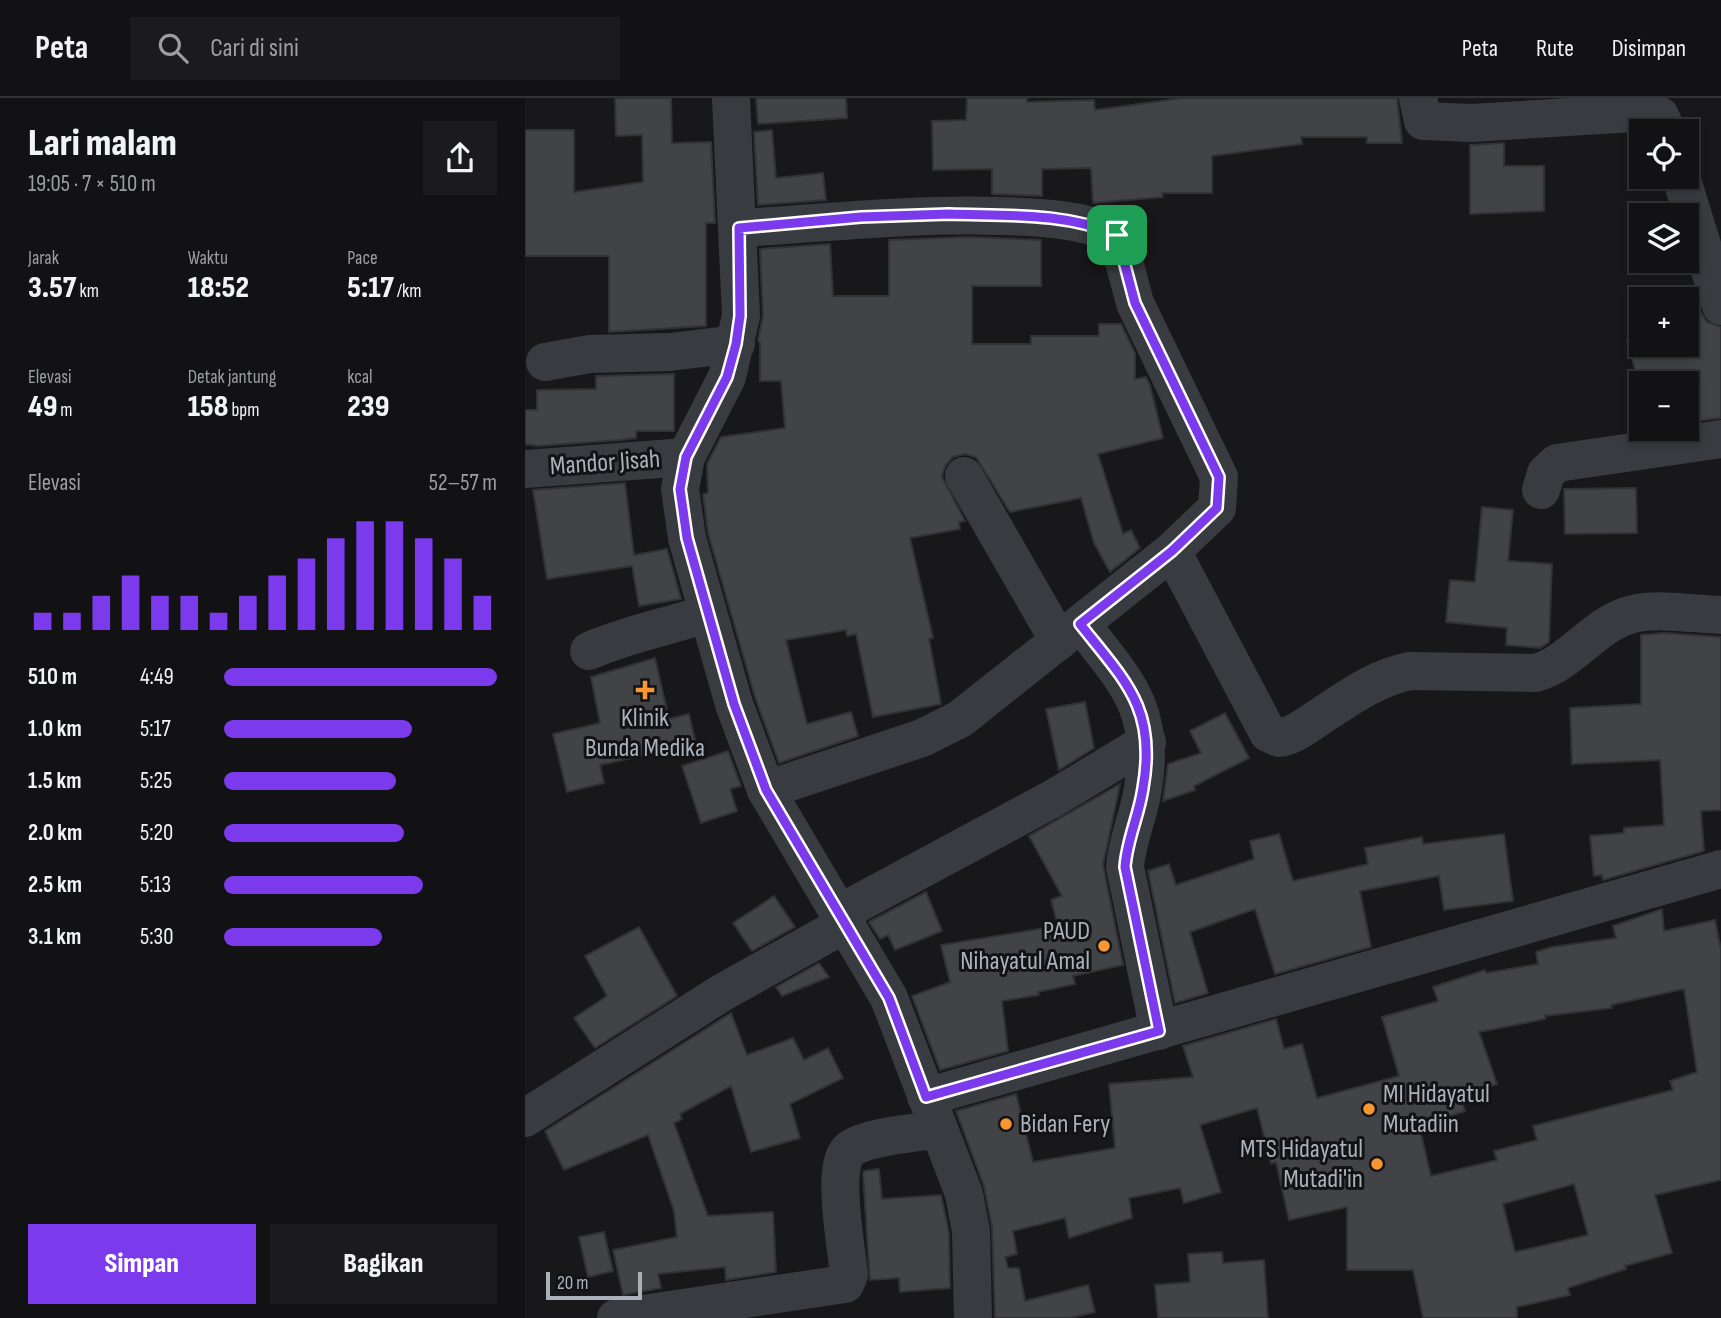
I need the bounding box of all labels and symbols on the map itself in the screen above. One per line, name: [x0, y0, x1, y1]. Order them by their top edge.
pin: [1087, 205, 1147, 265]
street label: Mandor Jisah: [549, 444, 661, 482]
marker: Klinik Bunda Medika: [635, 680, 655, 700]
place label: Klinik Bunda Medika: [585, 703, 705, 764]
place label: PAUD Nihayatul Amal: [960, 916, 1090, 977]
marker: PAUD Nihayatul Amal: [1096, 938, 1112, 954]
place label: MI Hidayatul Mutadiin: [1383, 1079, 1490, 1140]
marker: MI Hidayatul Mutadiin: [1361, 1101, 1377, 1117]
place label: Bidan Fery: [1020, 1109, 1110, 1140]
marker: Bidan Fery: [998, 1116, 1014, 1132]
place label: MTS Hidayatul Mutadi'in: [1240, 1134, 1363, 1195]
marker: MTS Hidayatul Mutadi'in: [1369, 1156, 1385, 1172]
scale bar: [546, 1269, 642, 1301]

